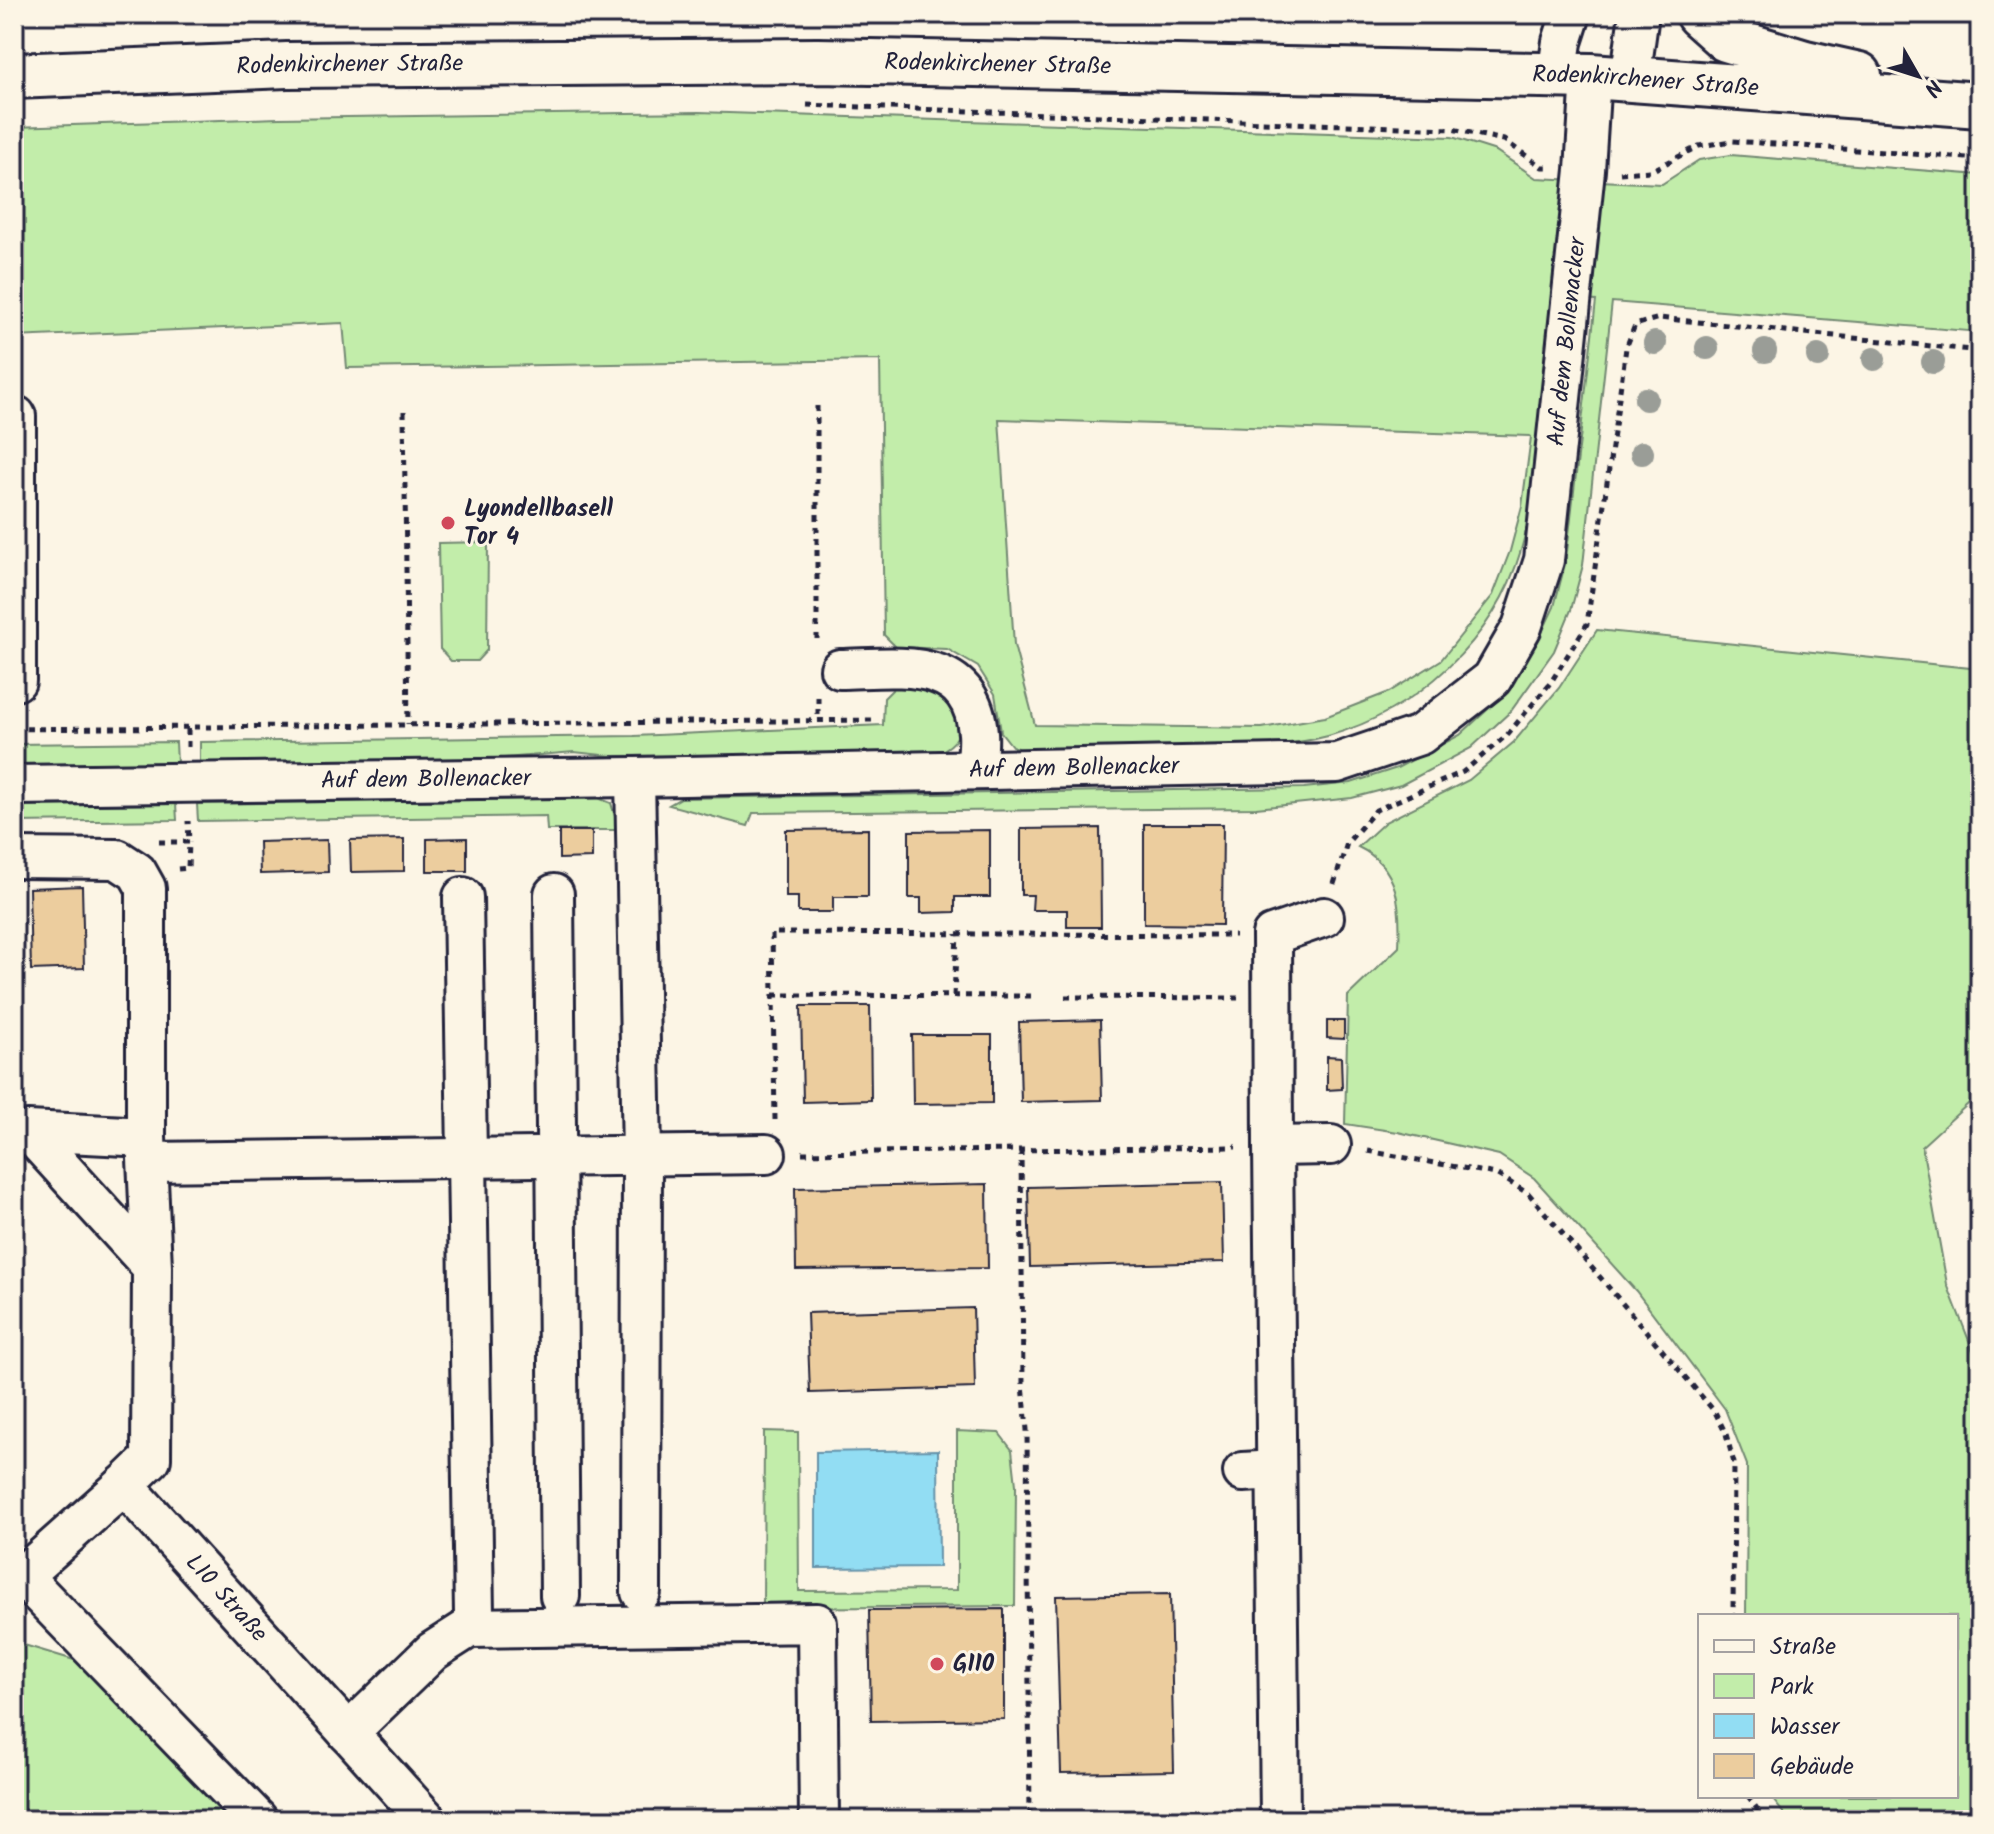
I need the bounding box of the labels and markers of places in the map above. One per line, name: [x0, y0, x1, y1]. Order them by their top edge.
place label: Lyondellbasell Tor 4: [464, 490, 613, 557]
marker: Lyondellbasell Tor 4: [439, 514, 457, 532]
place label: G110: [953, 1645, 995, 1684]
marker: G110: [928, 1655, 946, 1673]

